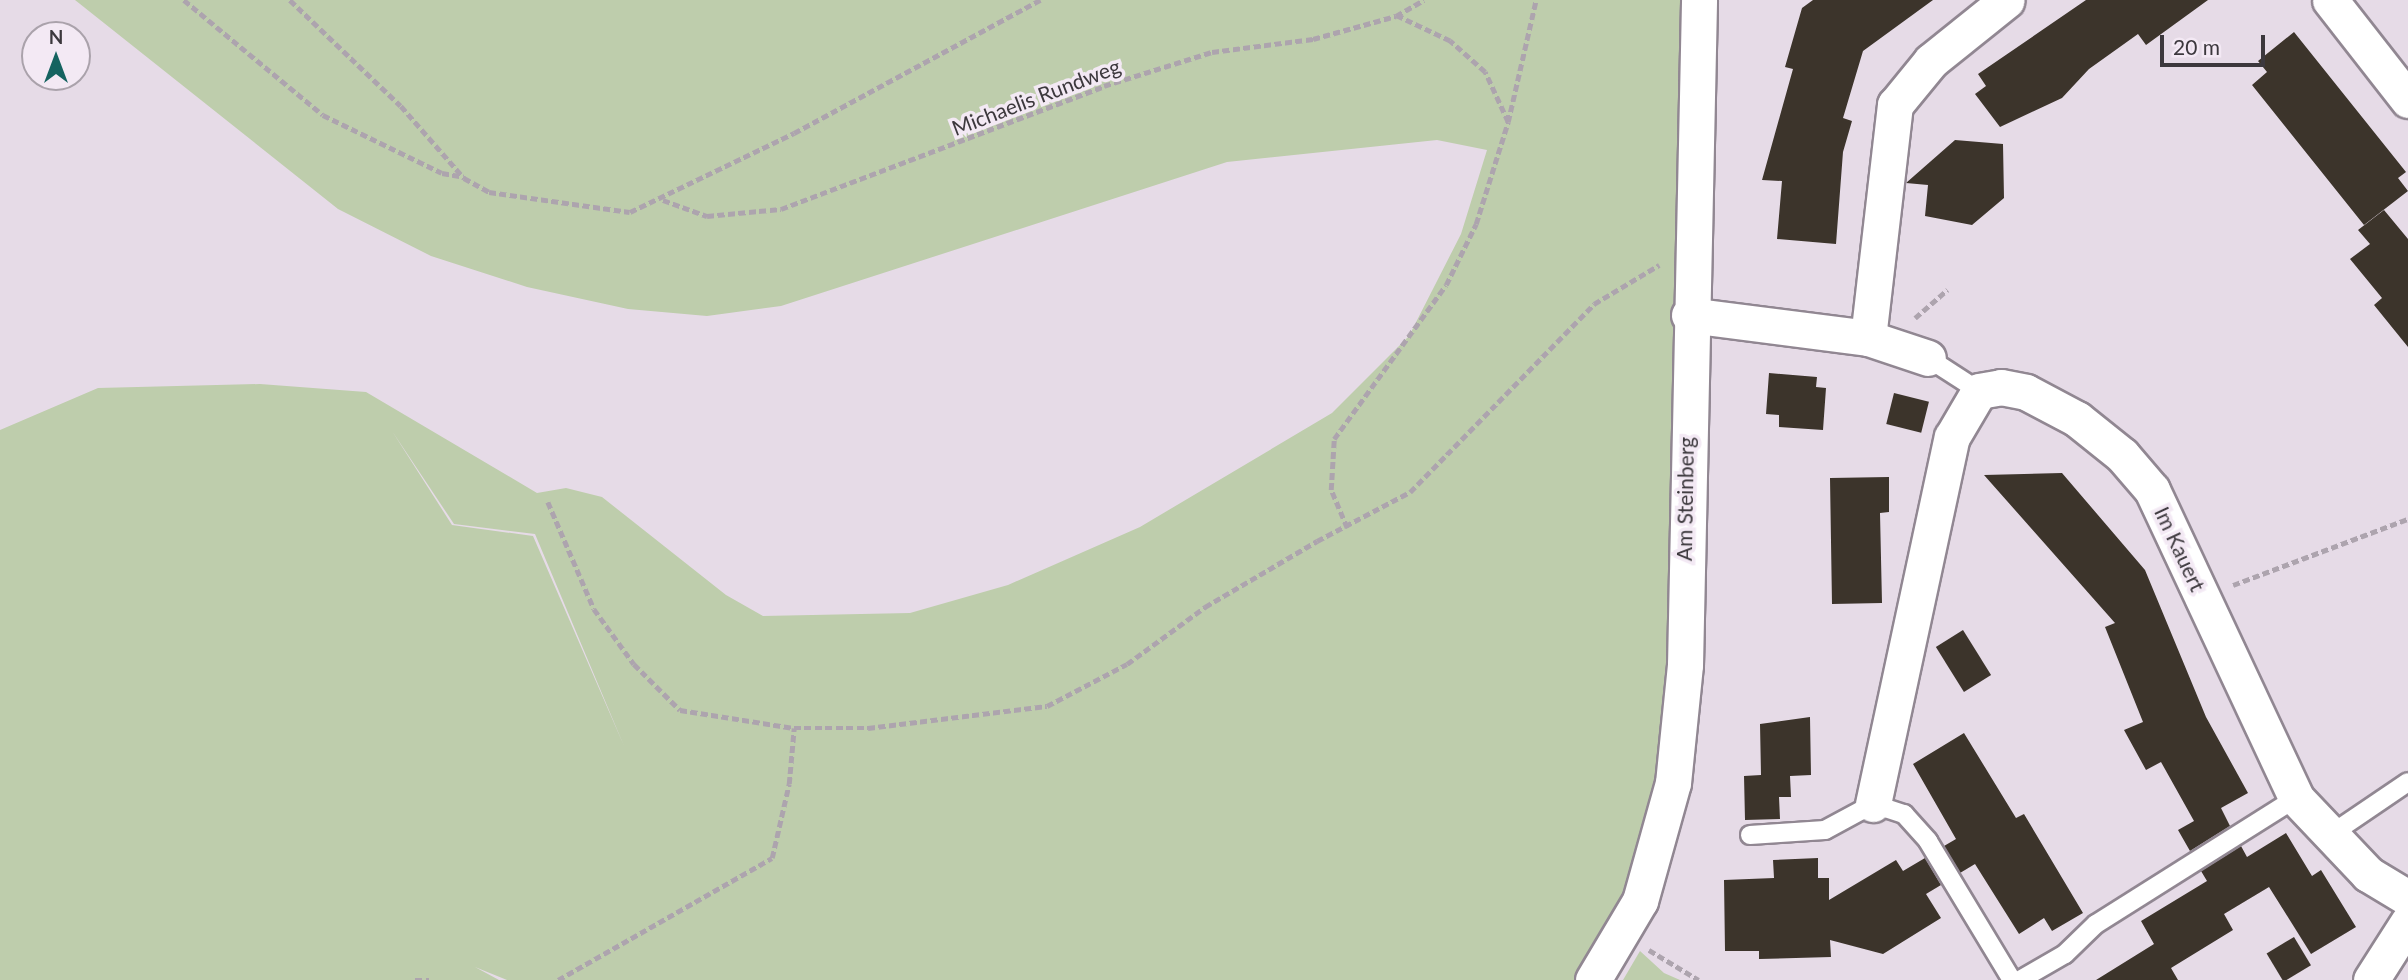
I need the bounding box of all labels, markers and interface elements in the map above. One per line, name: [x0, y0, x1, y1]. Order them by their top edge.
north arrow: [21, 21, 91, 91]
scale bar: [2163, 21, 2268, 65]
text: N: [49, 25, 63, 48]
text: 20 m: [2173, 34, 2220, 59]
street label: Michaelis Rundweg: [948, 53, 1124, 141]
street label: Am Steinberg: [1671, 437, 1699, 561]
street label: Im Kauert: [2149, 503, 2211, 595]

